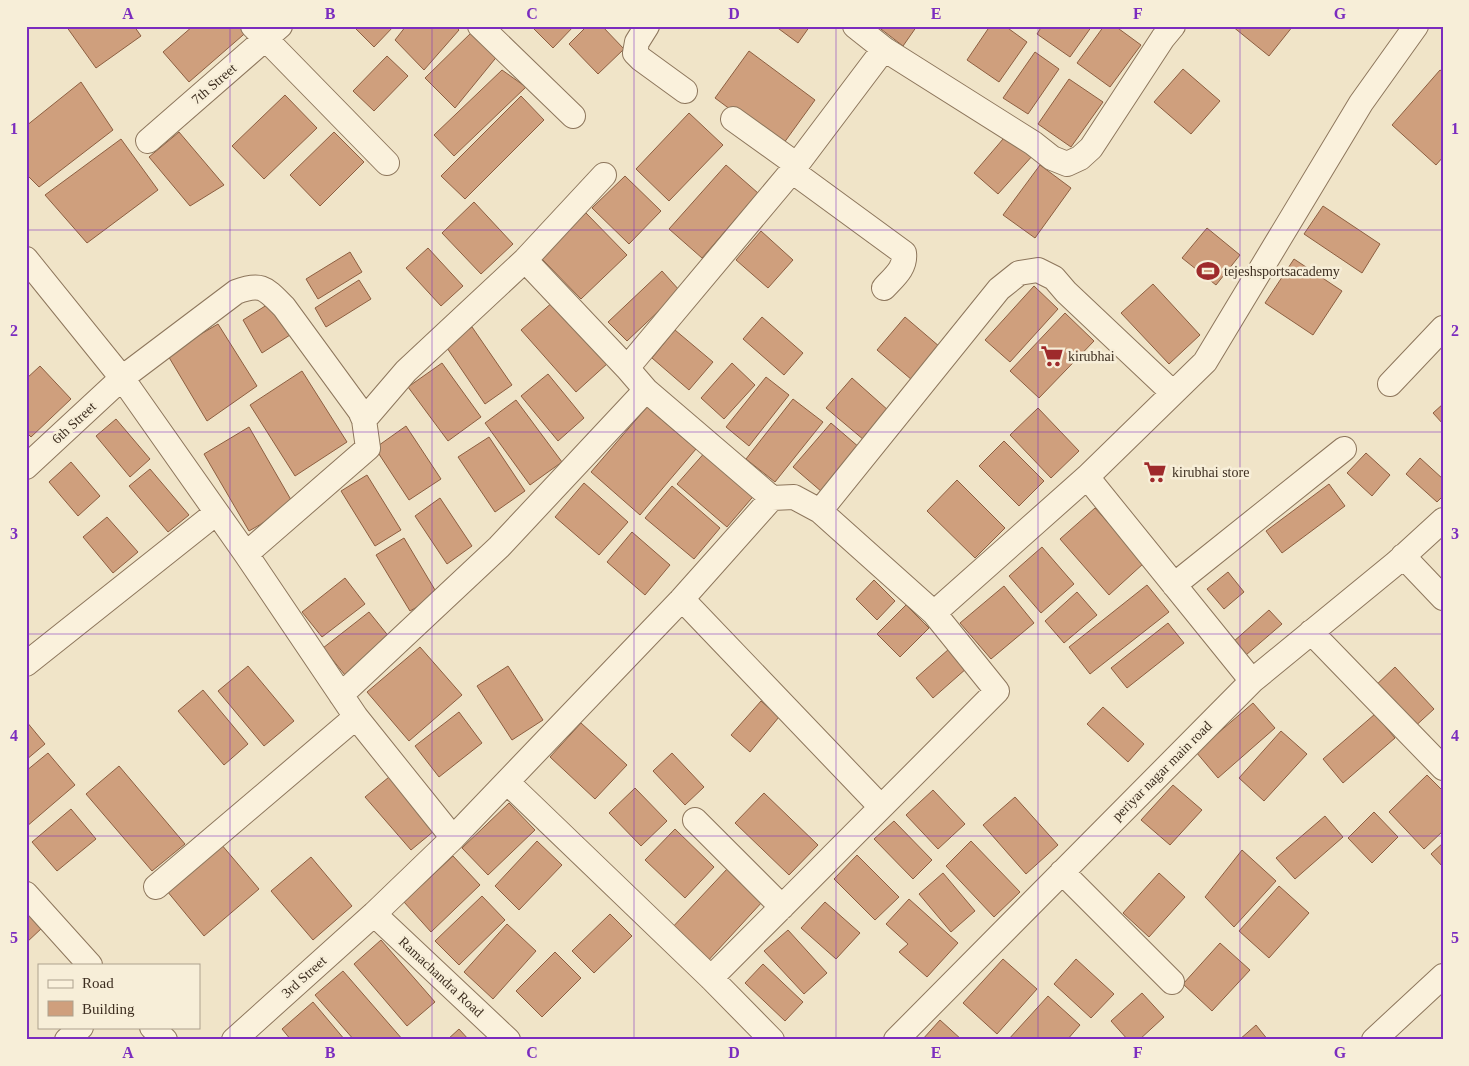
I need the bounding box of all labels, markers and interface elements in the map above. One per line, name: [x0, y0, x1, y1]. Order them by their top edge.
text: A: [122, 5, 134, 22]
text: B: [325, 5, 336, 22]
text: C: [526, 5, 538, 22]
text: D: [728, 5, 740, 22]
text: E: [931, 5, 941, 22]
text: F: [1133, 5, 1143, 22]
text: G: [1334, 5, 1347, 22]
street label: 7th Street: [189, 61, 239, 107]
text: 1: [10, 120, 18, 137]
text: 1: [1451, 120, 1459, 137]
sports icon: tejeshsportsacademy: [1195, 258, 1221, 284]
place label: tejeshsportsacademy: [1224, 264, 1340, 279]
text: 2: [10, 322, 18, 339]
text: 2: [1451, 322, 1459, 339]
supermarket icon: kirubhai: [1039, 343, 1065, 369]
place label: kirubhai: [1068, 349, 1115, 364]
street label: 6th Street: [49, 399, 99, 447]
supermarket icon: kirubhai store: [1142, 459, 1168, 485]
place label: kirubhai store: [1172, 465, 1249, 480]
text: 3: [10, 525, 18, 542]
text: 3: [1451, 525, 1459, 542]
street label: periyar nagar main road: [1109, 718, 1215, 824]
text: 4: [10, 727, 18, 744]
text: 4: [1451, 727, 1459, 744]
text: 5: [10, 929, 18, 946]
text: 5: [1451, 929, 1459, 946]
street label: Ramachandra Road: [396, 934, 486, 1020]
street label: 3rd Street: [279, 953, 329, 1001]
legend: [38, 964, 200, 1028]
text: Road: [82, 975, 114, 991]
text: Building: [82, 1001, 135, 1017]
text: A: [122, 1044, 134, 1061]
text: B: [325, 1044, 336, 1061]
text: C: [526, 1044, 538, 1061]
text: D: [728, 1044, 740, 1061]
text: E: [931, 1044, 941, 1061]
text: F: [1133, 1044, 1143, 1061]
text: G: [1334, 1044, 1347, 1061]

